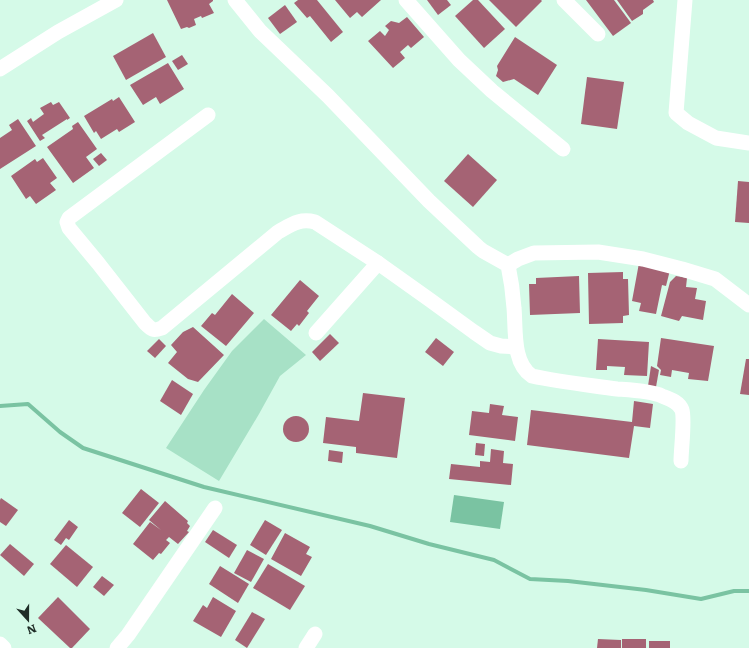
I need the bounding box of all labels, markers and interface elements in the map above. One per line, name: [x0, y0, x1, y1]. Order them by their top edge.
north arrow: [8, 600, 48, 640]
text: N: [25, 621, 39, 639]

